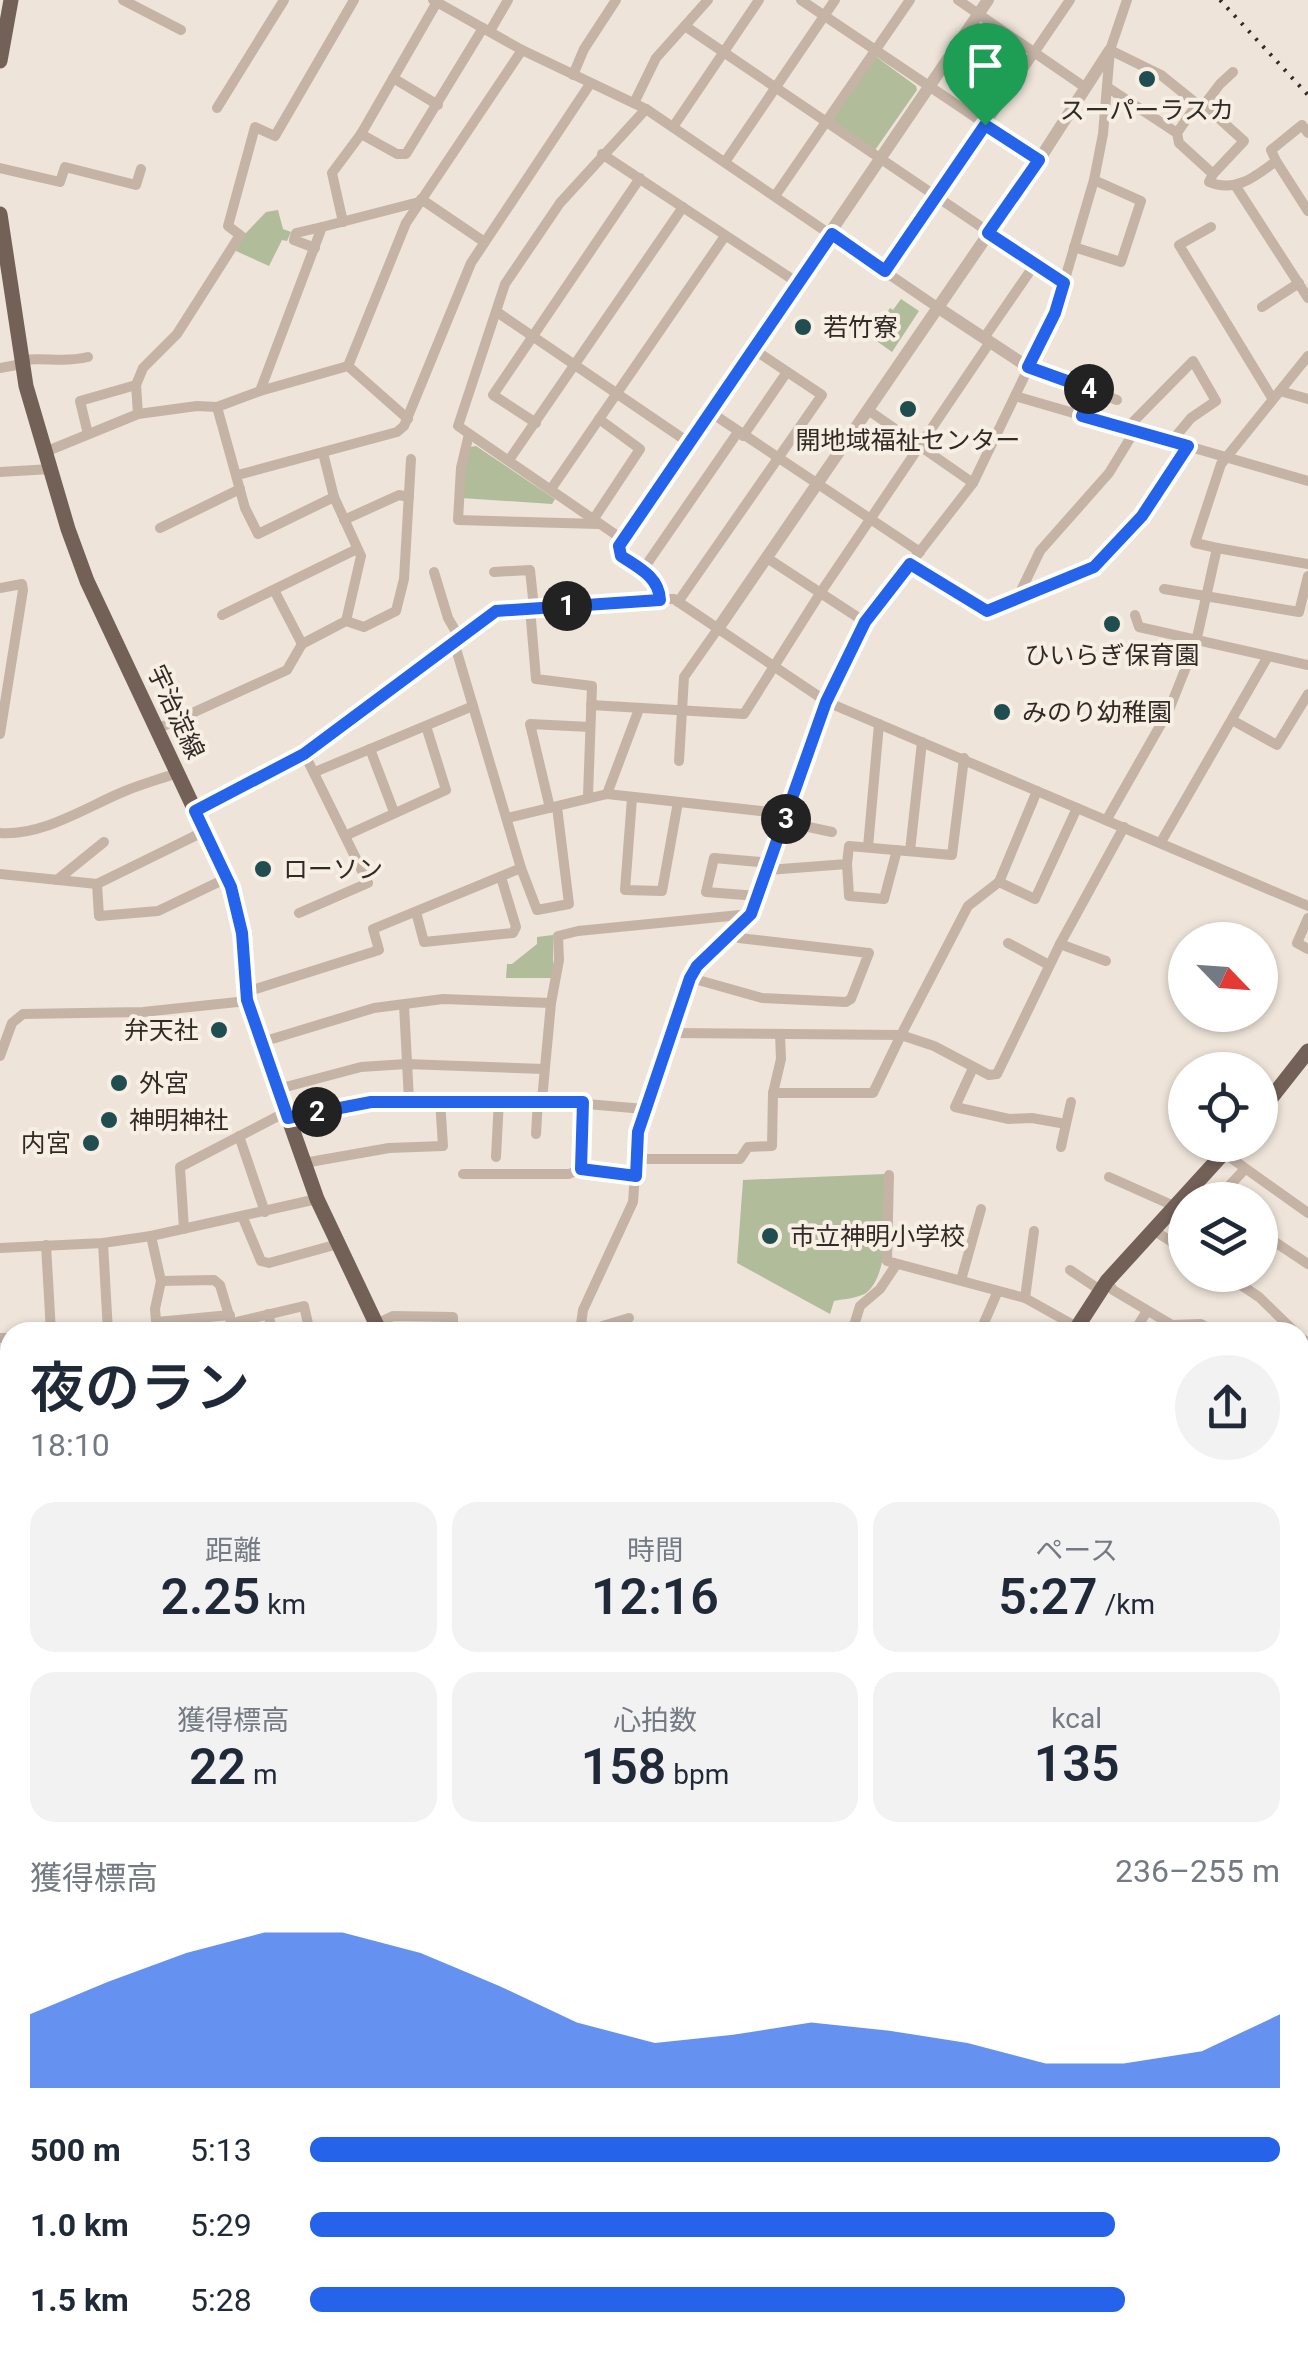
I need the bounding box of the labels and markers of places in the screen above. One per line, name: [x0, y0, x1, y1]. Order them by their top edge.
pin: [943, 23, 1028, 126]
marker: スーパーラスカ: [1136, 68, 1158, 90]
place label: スーパーラスカ: [1060, 96, 1234, 125]
place label: 若竹寮: [823, 313, 898, 342]
marker: 若竹寮: [792, 316, 814, 338]
pin: 4: [1064, 364, 1114, 414]
marker: 開地域福祉センター: [897, 398, 919, 420]
place label: 開地域福祉センター: [795, 426, 1021, 455]
pin: 1: [542, 581, 592, 631]
marker: ひいらぎ保育園: [1101, 613, 1123, 635]
place label: ひいらぎ保育園: [1024, 641, 1200, 670]
place label: みのり幼稚園: [1022, 698, 1172, 727]
marker: みのり幼稚園: [991, 701, 1013, 723]
pin: 3: [761, 794, 811, 844]
place label: ローソン: [283, 855, 383, 884]
marker: ローソン: [252, 858, 274, 880]
place label: 弁天社: [124, 1016, 199, 1045]
marker: 弁天社: [208, 1019, 230, 1041]
place label: 外宮: [139, 1069, 189, 1098]
marker: 外宮: [108, 1072, 130, 1094]
pin: 2: [292, 1087, 342, 1137]
place label: 神明神社: [129, 1106, 229, 1135]
marker: 神明神社: [98, 1109, 120, 1131]
place label: 内宮: [21, 1129, 71, 1158]
marker: 内宮: [80, 1132, 102, 1154]
place label: 市立神明小学校: [790, 1222, 965, 1251]
marker: 市立神明小学校: [759, 1225, 781, 1247]

